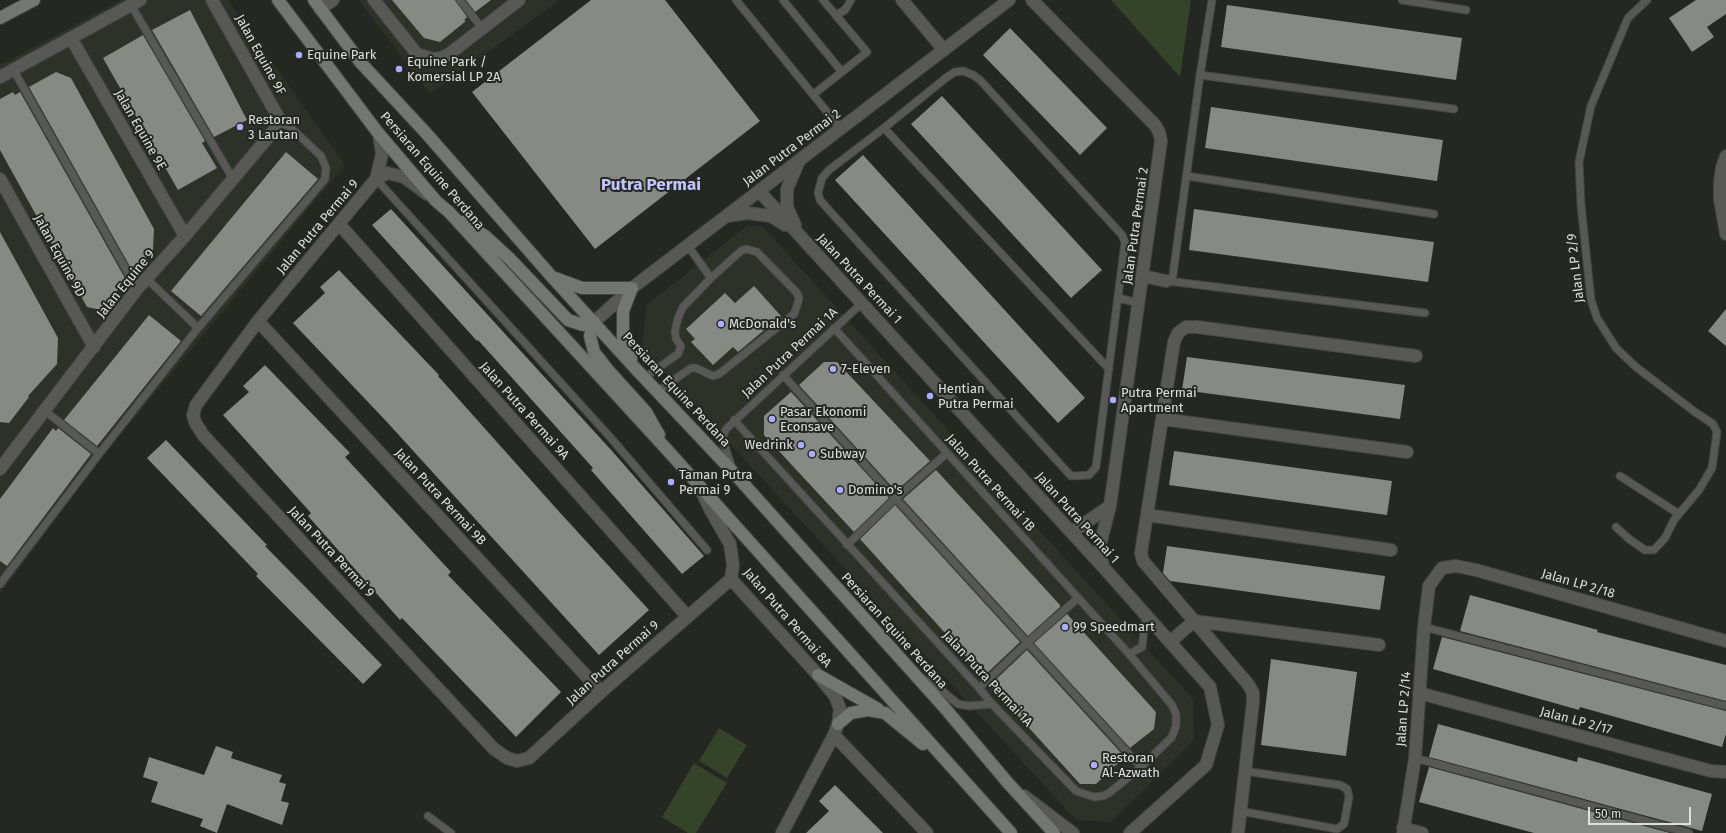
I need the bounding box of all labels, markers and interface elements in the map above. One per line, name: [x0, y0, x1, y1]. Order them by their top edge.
street label: Jalan Equine 9F: [231, 12, 289, 98]
place label: Equine Park: [307, 47, 376, 63]
marker: Equine Park: [294, 50, 304, 60]
place label: Equine Park / Komersial LP 2A: [407, 54, 500, 85]
marker: Equine Park / Komersial LP 2A: [394, 64, 404, 74]
street label: Jalan Equine 9E: [111, 87, 169, 173]
street label: Jalan Putra Permai 2: [740, 106, 844, 190]
street label: Persiaran Equine Perdana: [377, 109, 487, 233]
place label: Restoran 3 Lautan: [248, 112, 300, 143]
marker: Restoran 3 Lautan: [235, 122, 245, 132]
street label: Jalan Putra Permai 2: [1120, 166, 1152, 286]
district label: Putra Permai: [601, 175, 701, 195]
street label: Jalan Putra Permai 9: [274, 177, 362, 277]
street label: Jalan Equine 9D: [30, 212, 88, 300]
street label: Jalan Putra Permai 1: [813, 231, 905, 327]
street label: Jalan LP 2/9: [1564, 232, 1588, 304]
street label: Jalan Equine 9: [94, 247, 158, 321]
street label: Jalan Putra Permai 1A: [739, 305, 841, 401]
place label: McDonald's: [729, 316, 796, 332]
marker: McDonald's: [716, 319, 726, 329]
street label: Persiaran Equine Perdana: [619, 330, 733, 450]
street label: Jalan Putra Permai 9A: [476, 359, 572, 463]
place label: 7-Eleven: [841, 361, 891, 377]
marker: 7-Eleven: [828, 364, 838, 374]
place label: Hentian Putra Permai: [938, 381, 1014, 412]
place label: Putra Permai Apartment: [1121, 385, 1197, 416]
marker: Hentian Putra Permai: [925, 391, 935, 401]
marker: Putra Permai Apartment: [1108, 395, 1118, 405]
place label: Pasar Ekonomi Econsave: [780, 404, 866, 435]
marker: Pasar Ekonomi Econsave: [767, 414, 777, 424]
street label: Jalan Putra Permai 1B: [942, 431, 1038, 535]
place label: Wedrink: [745, 437, 793, 453]
marker: Wedrink: [796, 440, 806, 450]
street label: Jalan Putra Permai 9B: [391, 445, 489, 549]
place label: Subway: [820, 446, 865, 462]
marker: Subway: [807, 449, 817, 459]
place label: Taman Putra Permai 9: [679, 467, 753, 498]
street label: Jalan Putra Permai 1: [1032, 469, 1122, 567]
marker: Taman Putra Permai 9: [666, 477, 676, 487]
place label: Domino's: [848, 482, 903, 498]
marker: Domino's: [835, 485, 845, 495]
street label: Jalan Putra Permai 9: [285, 503, 377, 601]
street label: Jalan Putra Permai 8A: [740, 565, 834, 671]
street label: Jalan LP 2/18: [1540, 566, 1616, 602]
street label: Persiaran Equine Perdana: [838, 570, 950, 692]
street label: Jalan Putra Permai 9: [564, 617, 662, 709]
place label: 99 Speedmart: [1073, 619, 1155, 635]
marker: 99 Speedmart: [1060, 622, 1070, 632]
street label: Jalan Putra Permai 1A: [939, 628, 1035, 730]
street label: Jalan LP 2/14: [1394, 671, 1414, 747]
street label: Jalan LP 2/17: [1538, 704, 1614, 738]
place label: Restoran Al-Azwath: [1102, 750, 1160, 781]
marker: Restoran Al-Azwath: [1089, 760, 1099, 770]
scale bar: [1590, 799, 1693, 825]
text: 50 m: [1595, 807, 1621, 821]

